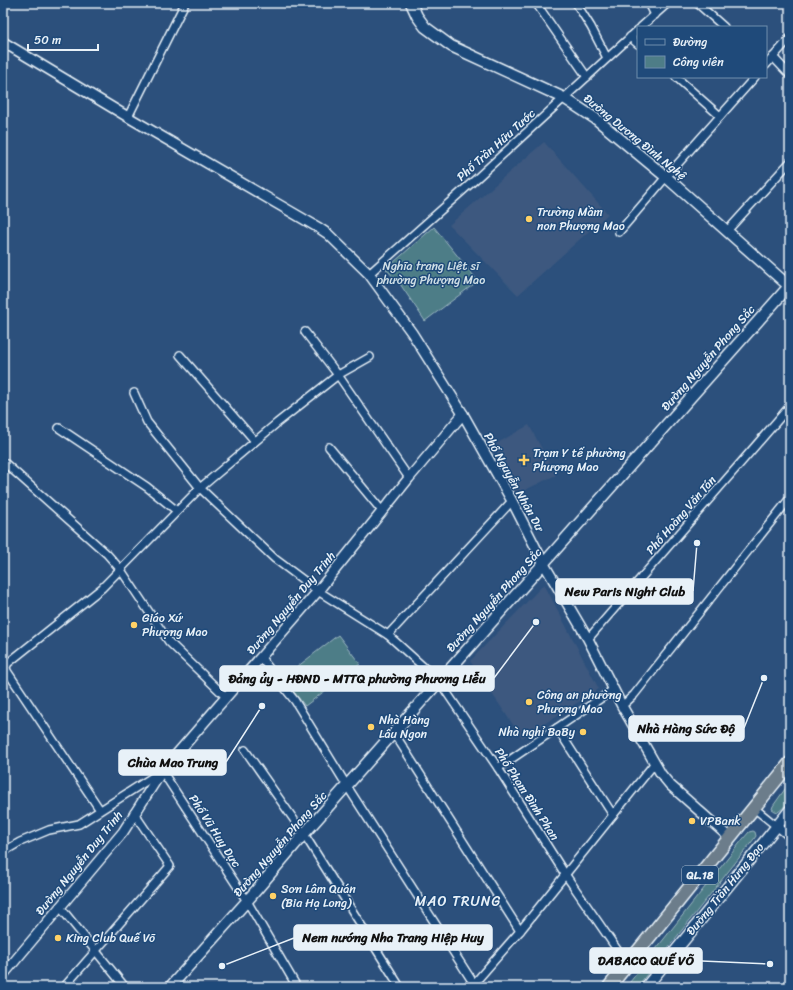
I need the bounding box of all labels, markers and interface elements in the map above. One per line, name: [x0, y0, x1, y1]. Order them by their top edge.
scale bar: [28, 26, 98, 52]
legend: [637, 26, 767, 78]
text: 50 m: [34, 29, 61, 51]
text: Đường: [673, 31, 707, 53]
text: Công viên: [673, 51, 724, 73]
street label: Đường Dương Đình Nghệ: [578, 88, 692, 186]
street label: Phố Trần Hữu Tước: [451, 103, 541, 187]
place label: Trường Mầm non Phượng Mao: [537, 201, 625, 237]
marker: Trường Mầm non Phượng Mao: [524, 214, 534, 224]
park label: Nghĩa trang Liệt sĩ phường Phượng Mao: [376, 255, 485, 291]
street label: Đường Nguyễn Phong Sắc: [655, 300, 761, 416]
street label: Phố Nguyễn Nhân Dư: [478, 428, 551, 537]
place label: Trạm Y tế phường Phượng Mao: [533, 442, 626, 478]
marker: Trạm Y tế phường Phượng Mao: [518, 454, 530, 466]
street label: Phố Hoàng Văn Tán: [640, 470, 722, 560]
street label: Đường Nguyễn Phong Sắc: [441, 542, 547, 658]
street label: Đường Nguyễn Duy Trinh: [241, 546, 341, 660]
callout: New Paris Night Club: [556, 579, 693, 604]
text: New Paris Night Club: [564, 580, 685, 603]
place label: Giáo Xứ Phượng Mao: [142, 607, 208, 643]
marker: Giáo Xứ Phượng Mao: [129, 620, 139, 630]
callout: Đảng ủy - HĐND - MTTQ phường Phương Liễu: [220, 666, 494, 691]
text: Đảng ủy - HĐND - MTTQ phường Phương Liễu: [227, 667, 487, 690]
place label: Công an phường Phượng Mao: [537, 684, 622, 720]
marker: Công an phường Phượng Mao: [524, 697, 534, 707]
place label: Nhà Hàng Lẩu Ngon: [379, 709, 430, 745]
callout: Nhà Hàng Sức Độ: [629, 716, 744, 741]
text: Nhà Hàng Sức Độ: [636, 717, 735, 740]
place label: Nhà nghỉ BaBy: [498, 721, 576, 743]
marker: Nhà Hàng Lẩu Ngon: [366, 722, 376, 732]
marker: Nhà nghỉ BaBy: [578, 727, 588, 737]
street label: Phố Phạm Đình Phan: [489, 743, 566, 845]
callout: Chùa Mao Trung: [119, 750, 226, 775]
text: Chùa Mao Trung: [127, 751, 219, 774]
street label: Đường Nguyễn Phong Sắc: [227, 786, 333, 902]
street label: Phố Vũ Huy Dực: [183, 790, 247, 872]
street label: Đường Nguyễn Duy Trinh: [30, 806, 128, 920]
place label: VPBank: [700, 810, 741, 832]
marker: VPBank: [687, 816, 697, 826]
street label: Đường Trần Hưng Đạo: [680, 837, 770, 941]
road number: QL.18: [682, 866, 718, 884]
place label: Sơn Lâm Quán (Bia Hạ Long): [281, 878, 356, 914]
district label: MAO TRUNG: [415, 889, 501, 914]
marker: Sơn Lâm Quán (Bia Hạ Long): [268, 891, 278, 901]
callout: Nem nướng Nha Trang Hiệp Huy: [294, 925, 492, 950]
text: Nem nướng Nha Trang Hiệp Huy: [301, 926, 485, 949]
place label: King Club Quế Võ: [66, 927, 156, 949]
marker: King Club Quế Võ: [53, 933, 63, 943]
callout: DABACO QUẾ VÕ: [590, 948, 702, 973]
text: DABACO QUẾ VÕ: [598, 949, 695, 972]

